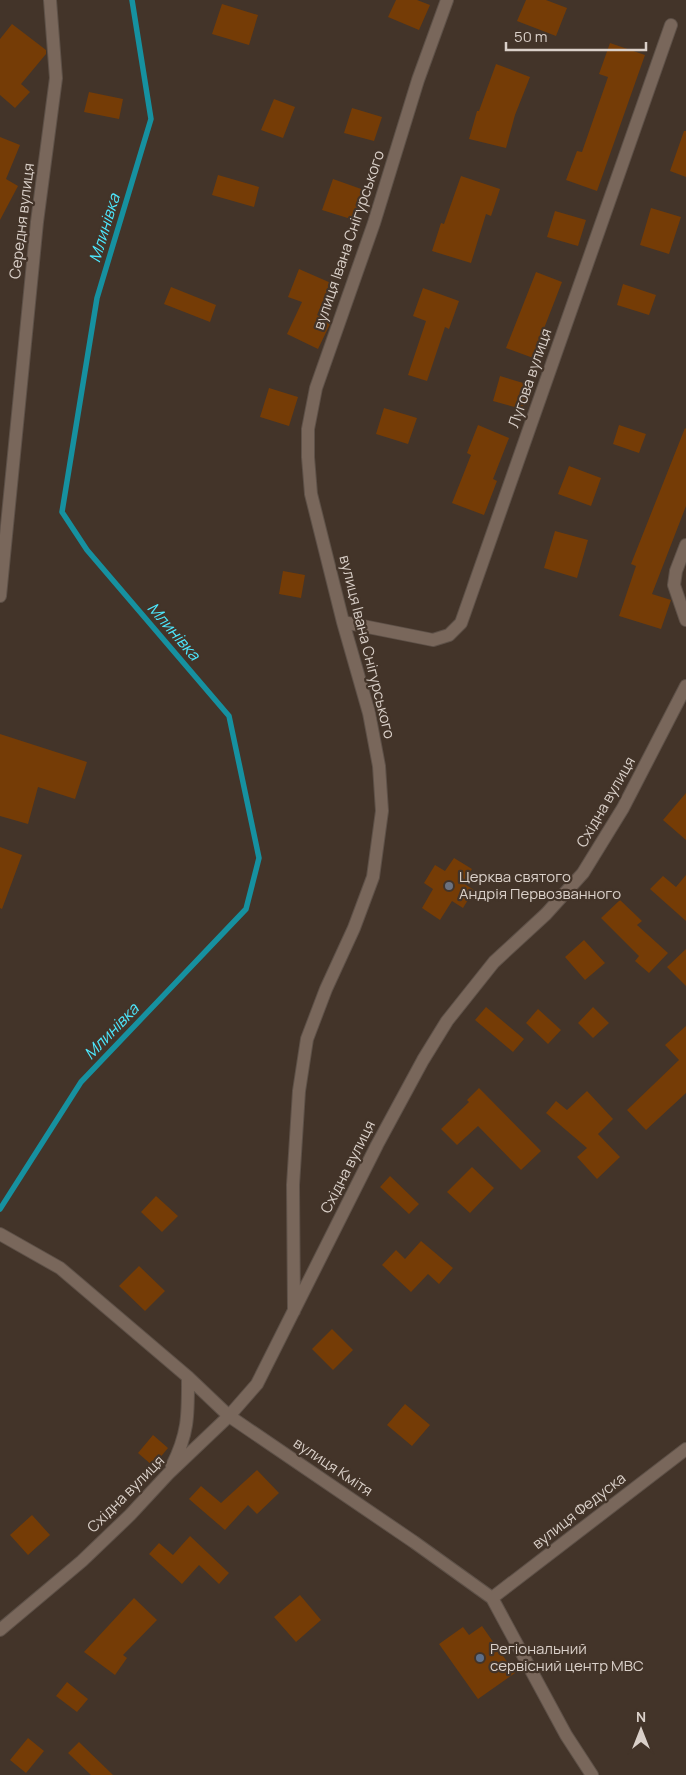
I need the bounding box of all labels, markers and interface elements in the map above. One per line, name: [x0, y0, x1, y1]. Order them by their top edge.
scale bar: [506, 20, 646, 52]
text: 50 m: [514, 26, 548, 47]
street label: вулиця Івана Снігурського: [308, 147, 389, 332]
street label: Середня вулиця: [4, 162, 39, 280]
water label: Млинівка: [83, 190, 125, 265]
street label: Лугова вулиця: [503, 325, 556, 430]
street label: вулиця Івана Снігурського: [335, 553, 400, 741]
water label: Млинівка: [143, 597, 206, 666]
street label: Східна вулиця: [571, 752, 640, 851]
place label: Церква святого Андрія Первозванного: [459, 866, 621, 904]
marker: Церква святого Андрія Первозванного: [443, 880, 455, 892]
water label: Млинівка: [79, 997, 144, 1064]
street label: Східна вулиця: [315, 1117, 380, 1217]
street label: вулиця Кмітя: [289, 1432, 377, 1501]
street label: Східна вулиця: [82, 1450, 169, 1537]
street label: вулиця Федуска: [528, 1467, 630, 1554]
place label: Регіональний сервісний центр МВС: [490, 1638, 644, 1676]
marker: Регіональний сервісний центр МВС: [474, 1652, 486, 1664]
north arrow: [616, 1705, 666, 1755]
text: N: [636, 1707, 646, 1726]

